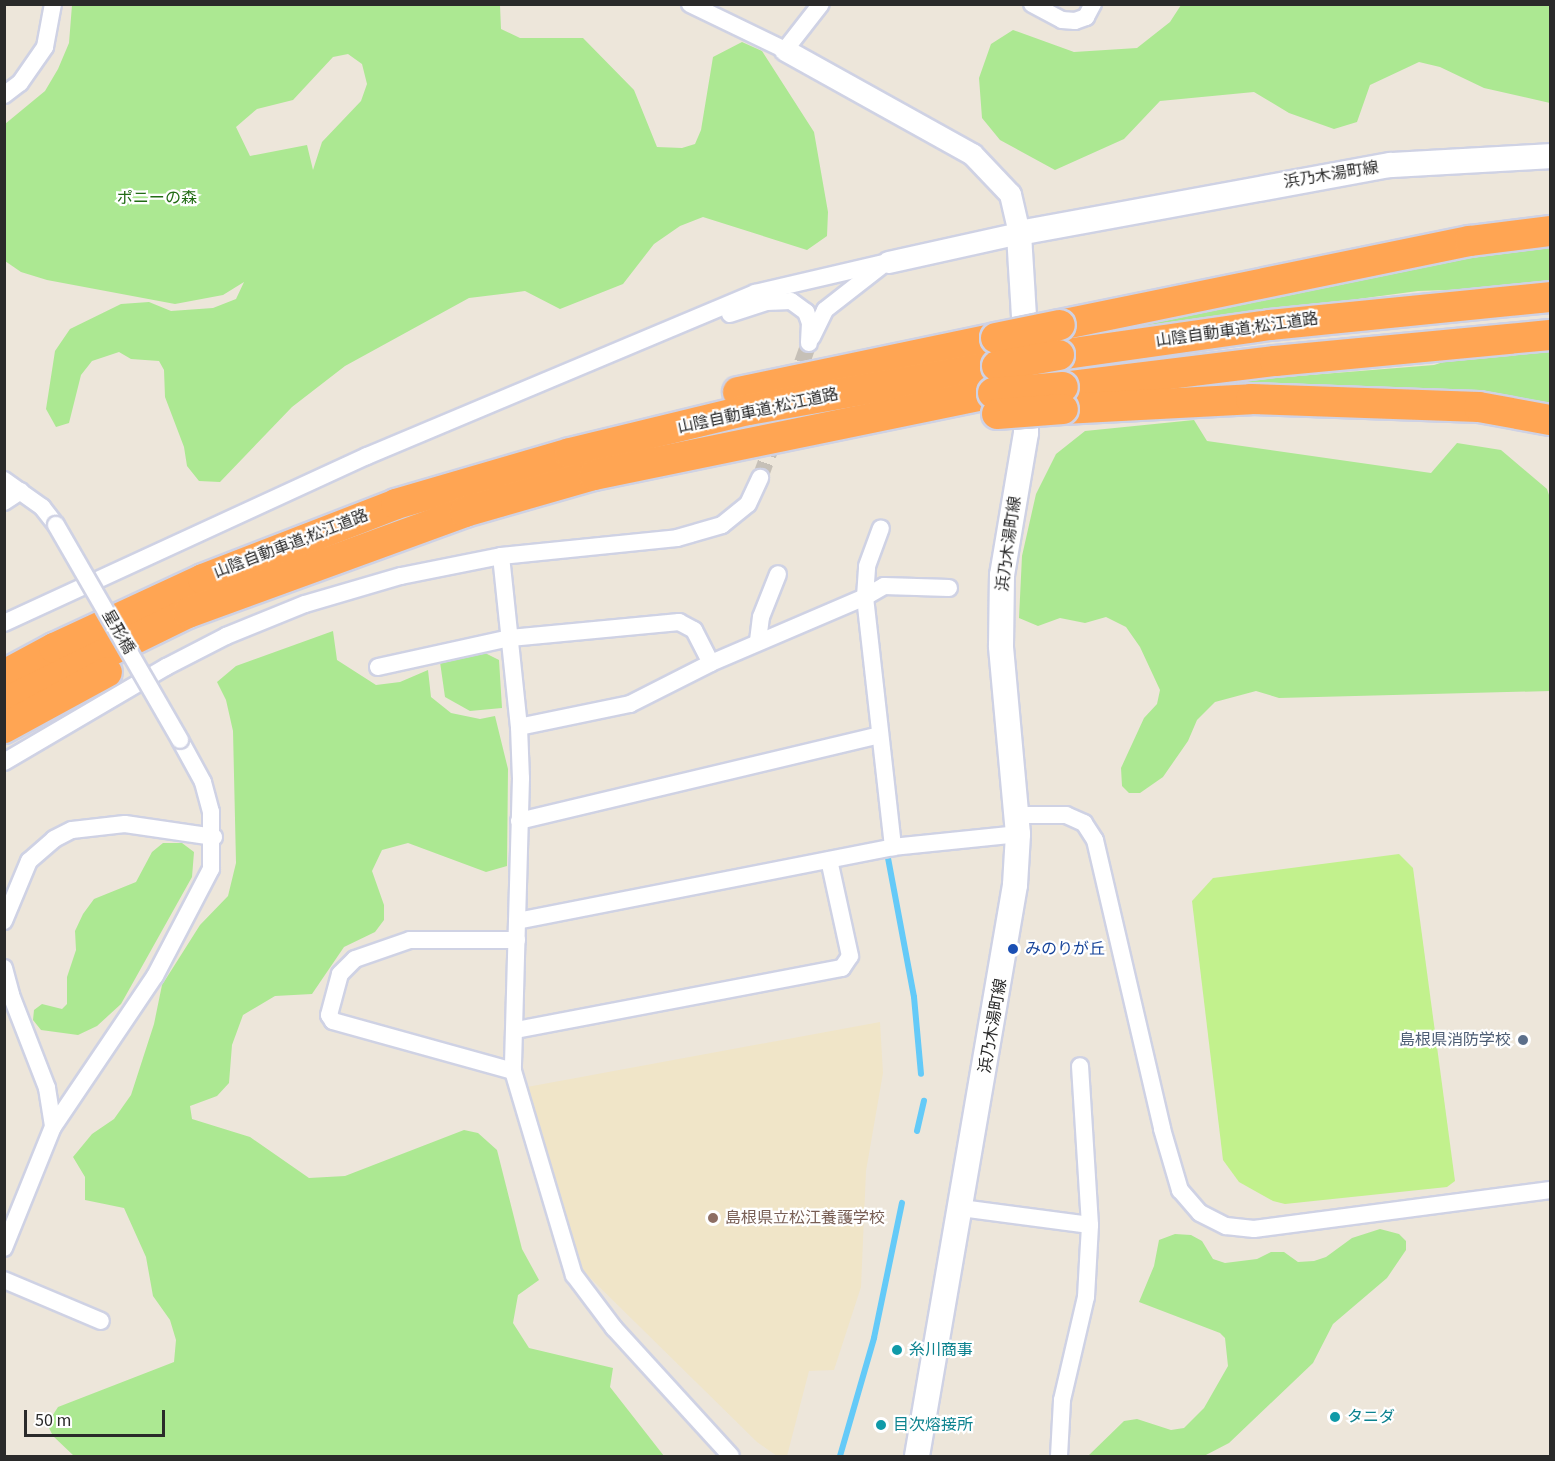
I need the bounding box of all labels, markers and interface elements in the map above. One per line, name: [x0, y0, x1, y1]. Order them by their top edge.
street label: 浜乃木湯町線: [1282, 158, 1380, 192]
park label: ポニーの森: [117, 188, 197, 208]
street label: 山陰自動車道;松江道路: [1154, 309, 1320, 351]
street label: 山陰自動車道;松江道路: [676, 385, 840, 437]
street label: 浜乃木湯町線: [993, 495, 1025, 593]
street label: 山陰自動車道;松江道路: [211, 506, 371, 582]
street label: 星形橋: [98, 606, 138, 658]
place label: みのりが丘: [1025, 939, 1105, 959]
marker: みのりが丘: [1006, 942, 1020, 956]
street label: 浜乃木湯町線: [975, 977, 1011, 1075]
place label: 島根県消防学校: [1399, 1030, 1511, 1050]
marker: 島根県消防学校: [1516, 1033, 1530, 1047]
place label: 島根県立松江養護学校: [725, 1208, 885, 1228]
marker: 島根県立松江養護学校: [706, 1211, 720, 1225]
place label: 糸川商事: [909, 1340, 973, 1360]
marker: 糸川商事: [890, 1343, 904, 1357]
scale bar: [27, 1398, 168, 1436]
place label: タニダ: [1347, 1407, 1395, 1427]
text: 50 m: [35, 1408, 71, 1433]
marker: タニダ: [1328, 1410, 1342, 1424]
place label: 目次熔接所: [893, 1415, 973, 1435]
marker: 目次熔接所: [874, 1418, 888, 1432]

